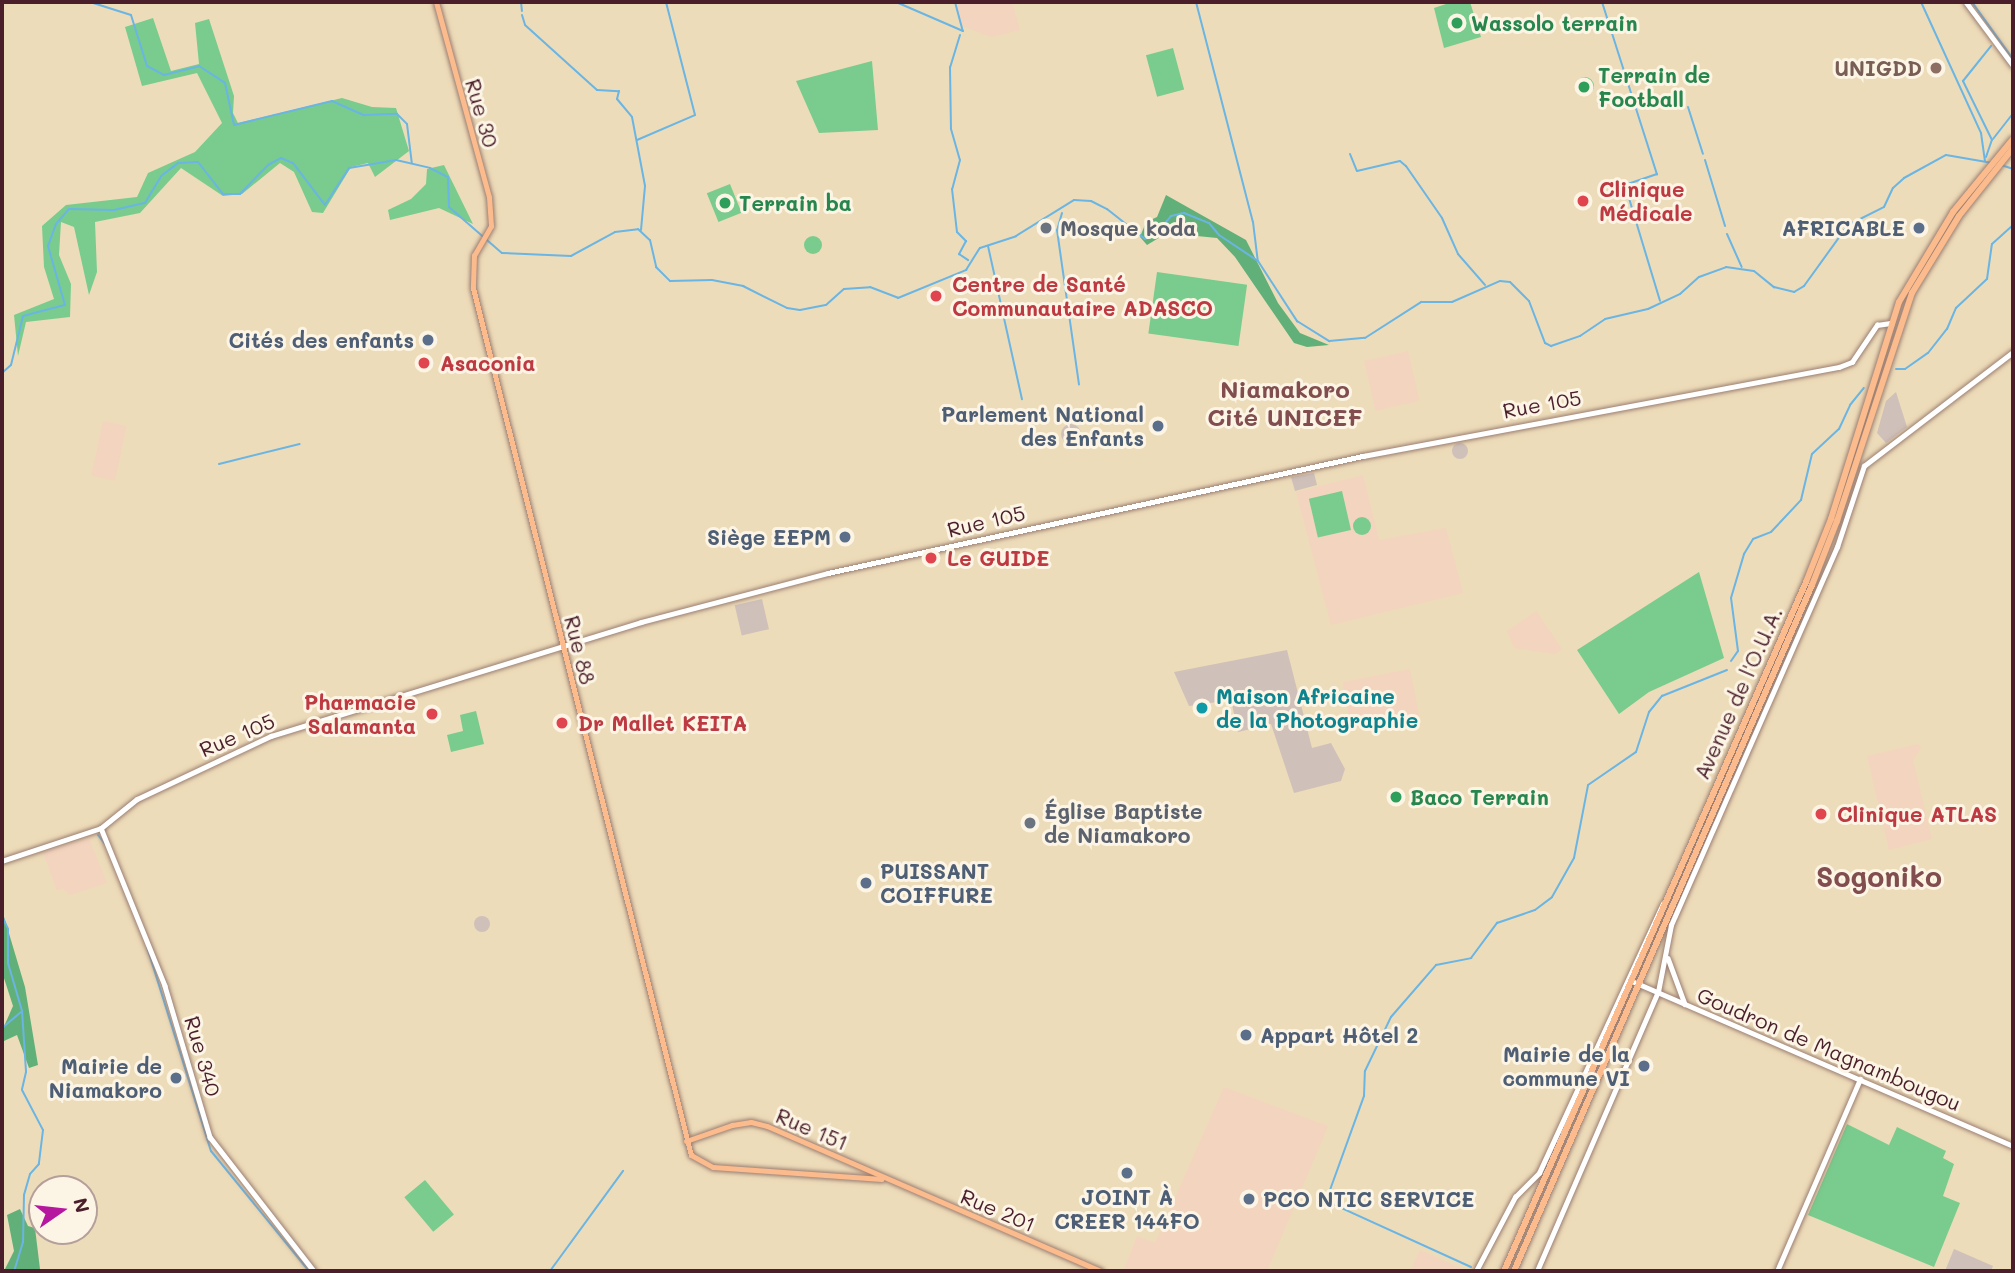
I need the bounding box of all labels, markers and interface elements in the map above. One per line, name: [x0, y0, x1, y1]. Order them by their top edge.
place label: Wassolo terrain: [1471, 10, 1637, 36]
marker: Wassolo terrain: [1449, 15, 1465, 31]
place label: UNIGDD: [1834, 55, 1922, 81]
marker: UNIGDD: [1928, 60, 1944, 76]
place label: Terrain de Football: [1598, 62, 1710, 112]
street label: Rue 30: [460, 76, 504, 150]
marker: Terrain de Football: [1576, 79, 1592, 95]
place label: Clinique Médicale: [1599, 176, 1693, 226]
place label: Terrain ba: [739, 190, 852, 216]
marker: Clinique Médicale: [1573, 191, 1593, 211]
marker: Terrain ba: [717, 195, 733, 211]
place label: Mosque koda: [1060, 215, 1196, 241]
place label: AFRICABLE: [1782, 215, 1905, 241]
marker: Mosque koda: [1038, 220, 1054, 236]
marker: AFRICABLE: [1911, 220, 1927, 236]
place label: Centre de Santé Communautaire ADASCO: [952, 271, 1213, 321]
marker: Centre de Santé Communautaire ADASCO: [926, 286, 946, 306]
place label: Cités des enfants: [229, 327, 414, 353]
marker: Cités des enfants: [420, 332, 436, 348]
place label: Asaconia: [440, 350, 535, 376]
marker: Asaconia: [414, 353, 434, 373]
district label: Niamakoro Cité UNICEF: [1207, 375, 1363, 431]
street label: Rue 105: [1501, 385, 1583, 423]
place label: Parlement National des Enfants: [941, 401, 1144, 451]
marker: Parlement National des Enfants: [1150, 418, 1166, 434]
street label: Rue 105: [945, 500, 1027, 542]
place label: Siège EEPM: [707, 524, 831, 550]
marker: Siège EEPM: [837, 529, 853, 545]
place label: Le GUIDE: [947, 545, 1049, 571]
marker: Le GUIDE: [921, 548, 941, 568]
street label: Avenue de l'O.U.A.: [1689, 603, 1787, 783]
street label: Rue 88: [559, 613, 601, 687]
place label: Maison Africaine de la Photographie: [1216, 683, 1418, 733]
place label: Pharmacie Salamanta: [304, 689, 416, 739]
marker: Maison Africaine de la Photographie: [1194, 700, 1210, 716]
marker: Pharmacie Salamanta: [422, 704, 442, 724]
street label: Rue 105: [196, 708, 278, 762]
place label: Dr Mallet KEITA: [578, 710, 747, 736]
marker: Dr Mallet KEITA: [552, 713, 572, 733]
place label: Baco Terrain: [1410, 784, 1549, 810]
marker: Baco Terrain: [1388, 789, 1404, 805]
place label: Église Baptiste de Niamakoro: [1044, 798, 1203, 848]
place label: Clinique ATLAS: [1837, 801, 1997, 827]
marker: Clinique ATLAS: [1811, 804, 1831, 824]
marker: Église Baptiste de Niamakoro: [1022, 815, 1038, 831]
place label: PUISSANT COIFFURE: [880, 858, 993, 908]
district label: Sogoniko: [1816, 859, 1942, 893]
marker: PUISSANT COIFFURE: [858, 875, 874, 891]
street label: Goudron de Magnambougou: [1693, 982, 1965, 1116]
street label: Rue 340: [180, 1013, 226, 1099]
place label: Appart Hôtel 2: [1260, 1022, 1418, 1048]
marker: Appart Hôtel 2: [1238, 1027, 1254, 1043]
place label: Mairie de la commune VI: [1503, 1041, 1630, 1091]
place label: Mairie de Niamakoro: [49, 1053, 162, 1103]
marker: Mairie de la commune VI: [1636, 1058, 1652, 1074]
marker: Mairie de Niamakoro: [168, 1070, 184, 1086]
street label: Rue 151: [772, 1103, 852, 1155]
marker: JOINT À CREER 144FO: [1119, 1165, 1135, 1181]
north arrow: [28, 1175, 98, 1245]
street label: Rue 201: [957, 1183, 1039, 1237]
place label: JOINT À CREER 144FO: [1054, 1184, 1200, 1234]
place label: PCO NTIC SERVICE: [1263, 1186, 1474, 1212]
marker: PCO NTIC SERVICE: [1241, 1191, 1257, 1207]
text: N: [68, 1195, 96, 1215]

